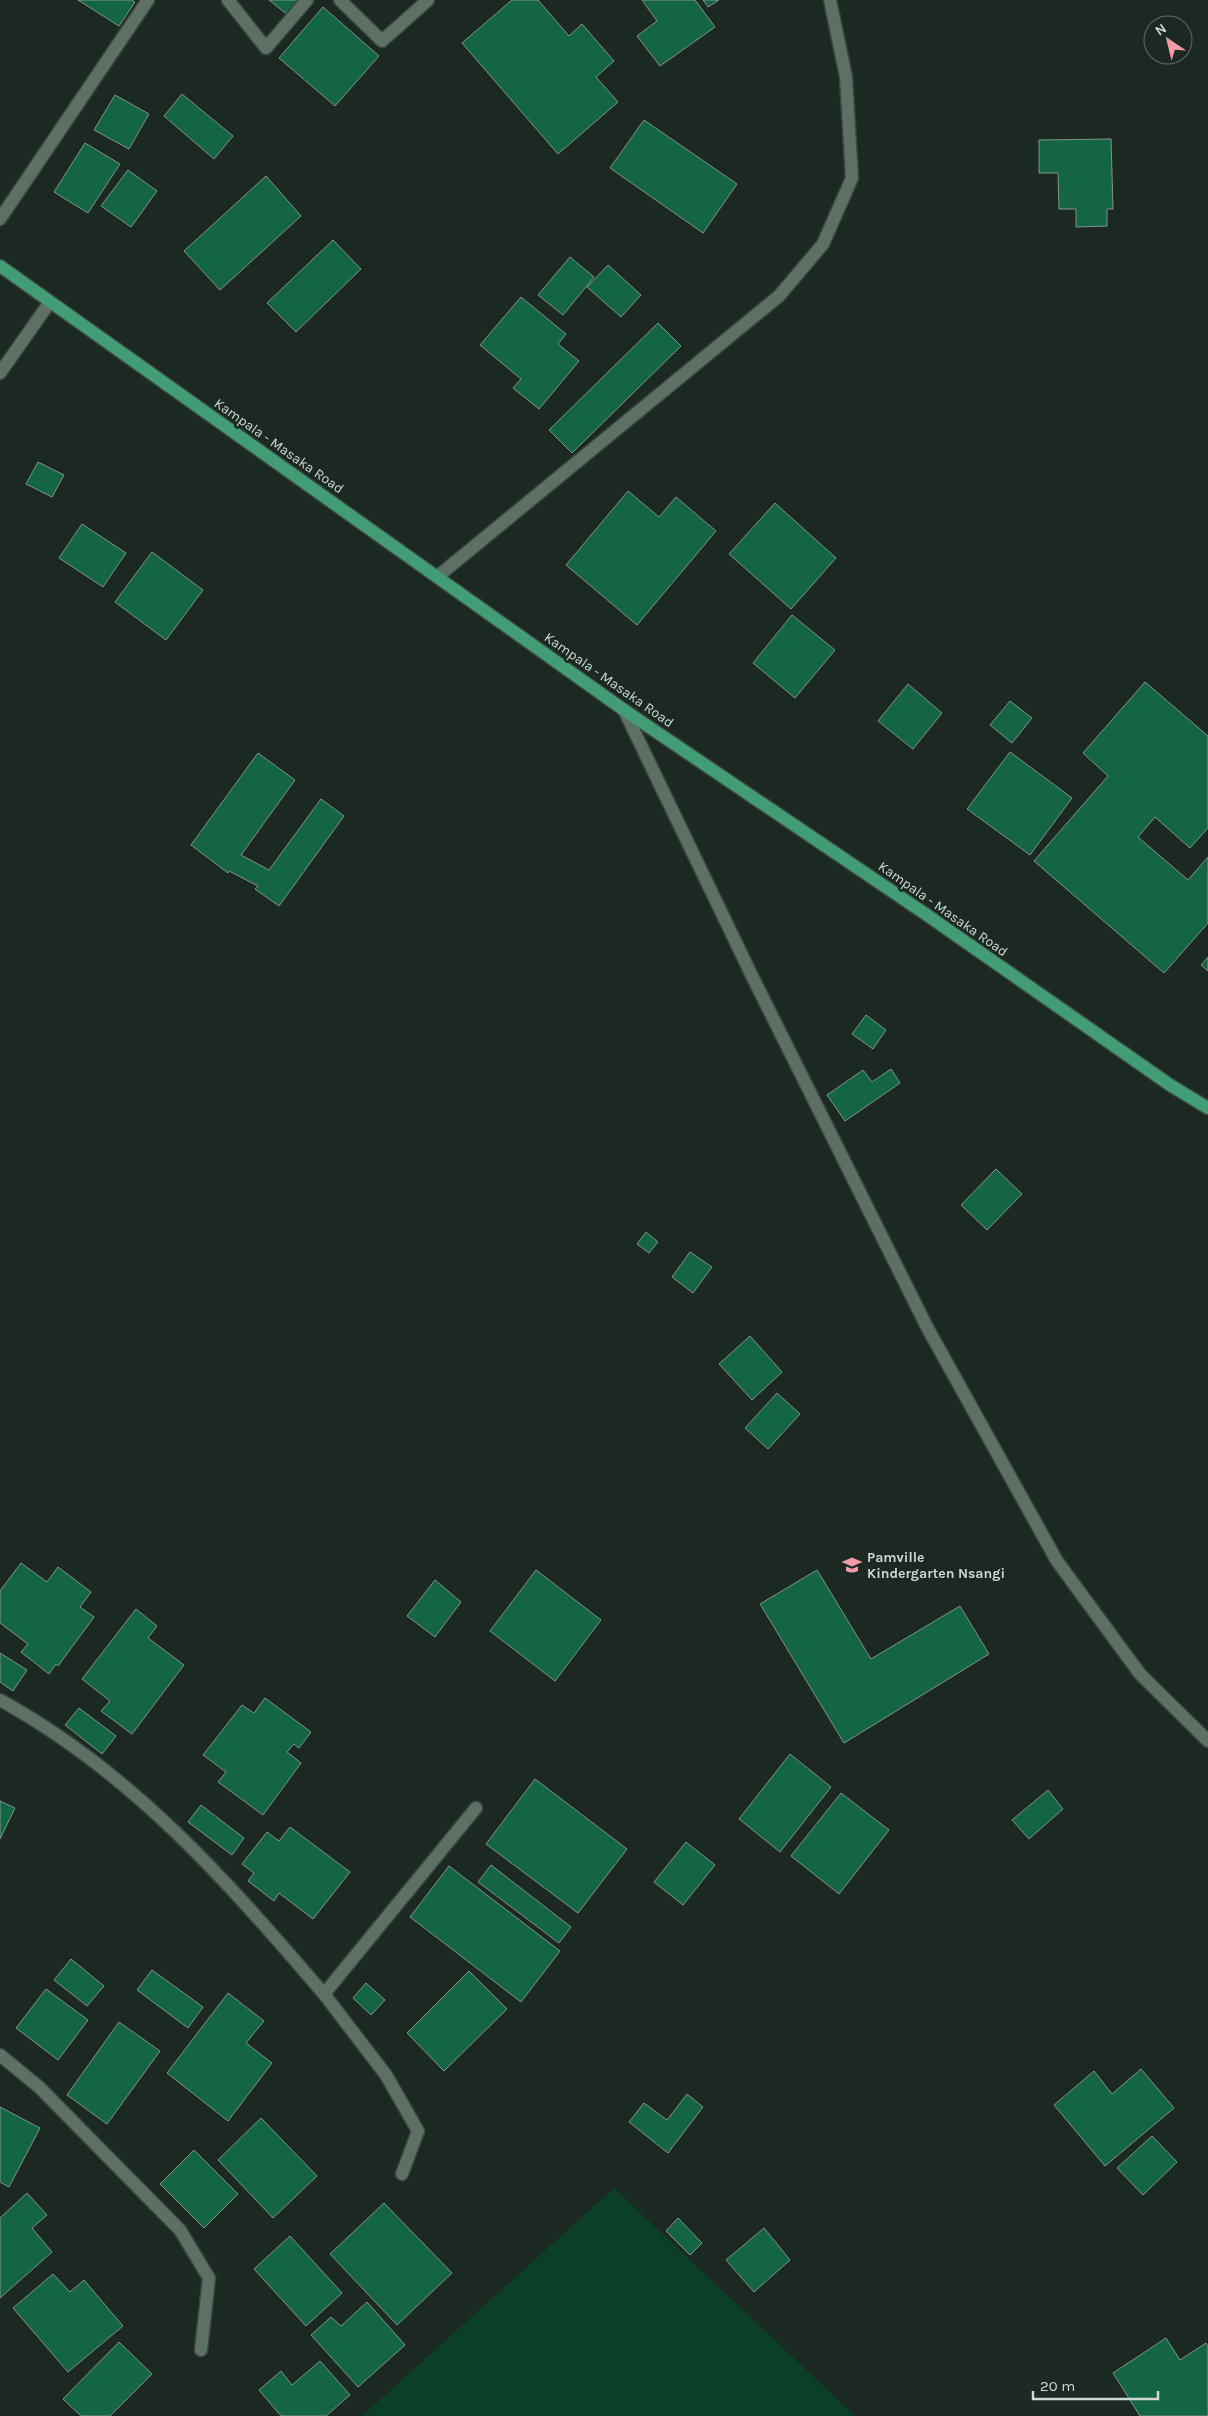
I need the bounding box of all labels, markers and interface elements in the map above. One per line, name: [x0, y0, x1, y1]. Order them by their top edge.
north arrow: [1143, 15, 1193, 65]
text: N: [1152, 20, 1170, 40]
street label: Kampala - Masaka Road: [211, 395, 347, 497]
street label: Kampala - Masaka Road: [541, 629, 677, 731]
street label: Kampala - Masaka Road: [875, 858, 1011, 960]
place label: Pamville Kindergarten Nsangi: [867, 1549, 1005, 1582]
school or university icon: Pamville Kindergarten Nsangi: [841, 1554, 863, 1576]
scale bar: [1033, 2368, 1158, 2400]
text: 20 m: [1040, 2377, 1075, 2395]

